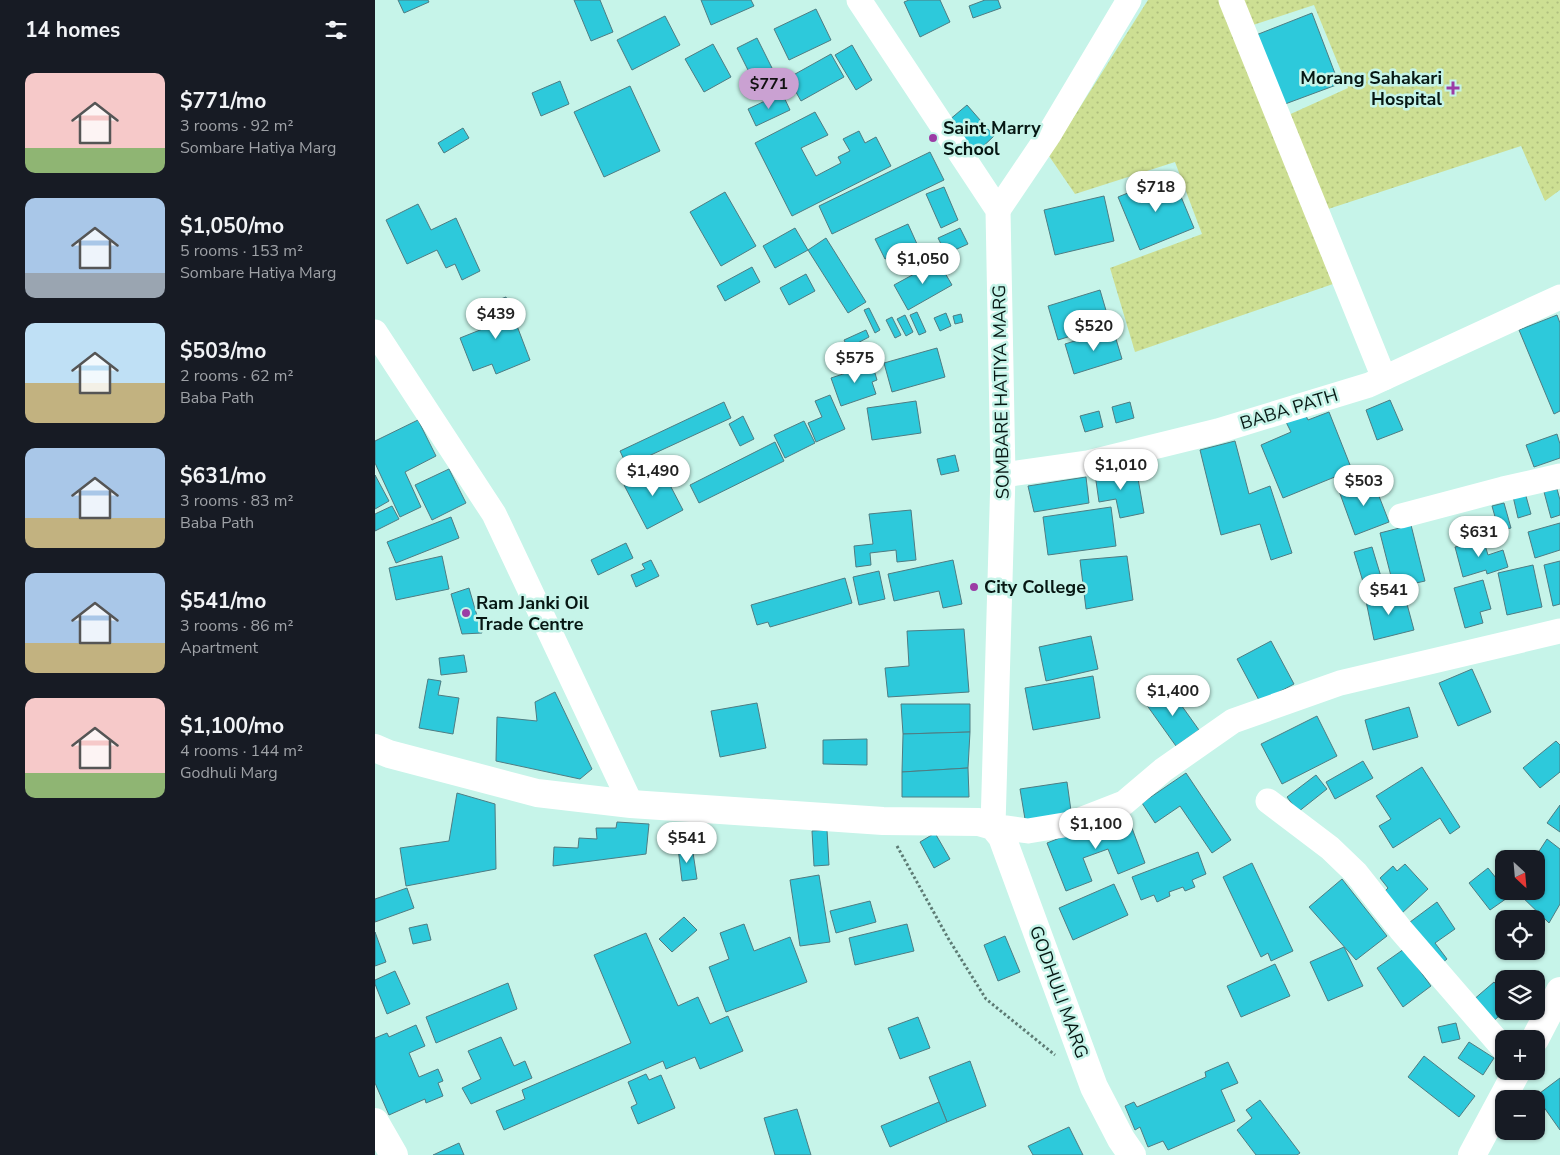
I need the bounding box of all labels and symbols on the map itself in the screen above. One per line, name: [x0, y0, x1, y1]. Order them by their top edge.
place label: Morang Sahakari Hospital: [1300, 66, 1442, 111]
pin: $771: [739, 68, 799, 110]
marker: Morang Sahakari Hospital: [1446, 81, 1460, 95]
place label: Saint Marry School: [943, 116, 1041, 161]
marker: Saint Marry School: [927, 132, 939, 144]
pin: $718: [1126, 170, 1186, 213]
pin: $1,050: [882, 242, 964, 285]
street label: SOMBARE HATIYA MARG: [987, 285, 1015, 499]
pin: $439: [466, 298, 526, 340]
pin: $520: [1064, 310, 1124, 352]
pin: $575: [825, 342, 885, 384]
street label: BABA PATH: [1237, 383, 1341, 435]
pin: $1,010: [1080, 448, 1162, 491]
pin: $1,490: [612, 454, 694, 497]
pin: $503: [1334, 464, 1394, 507]
pin: $631: [1449, 516, 1509, 558]
pin: $541: [1359, 574, 1419, 616]
place label: City College: [984, 575, 1086, 599]
marker: City College: [968, 581, 980, 593]
place label: Ram Janki Oil Trade Centre: [476, 591, 589, 636]
marker: Ram Janki Oil Trade Centre: [460, 607, 472, 619]
pin: $1,400: [1132, 674, 1214, 717]
pin: $1,100: [1055, 808, 1137, 850]
pin: $541: [657, 822, 717, 864]
north arrow: [1495, 850, 1545, 900]
street label: GODHULI MARG: [1024, 922, 1094, 1062]

